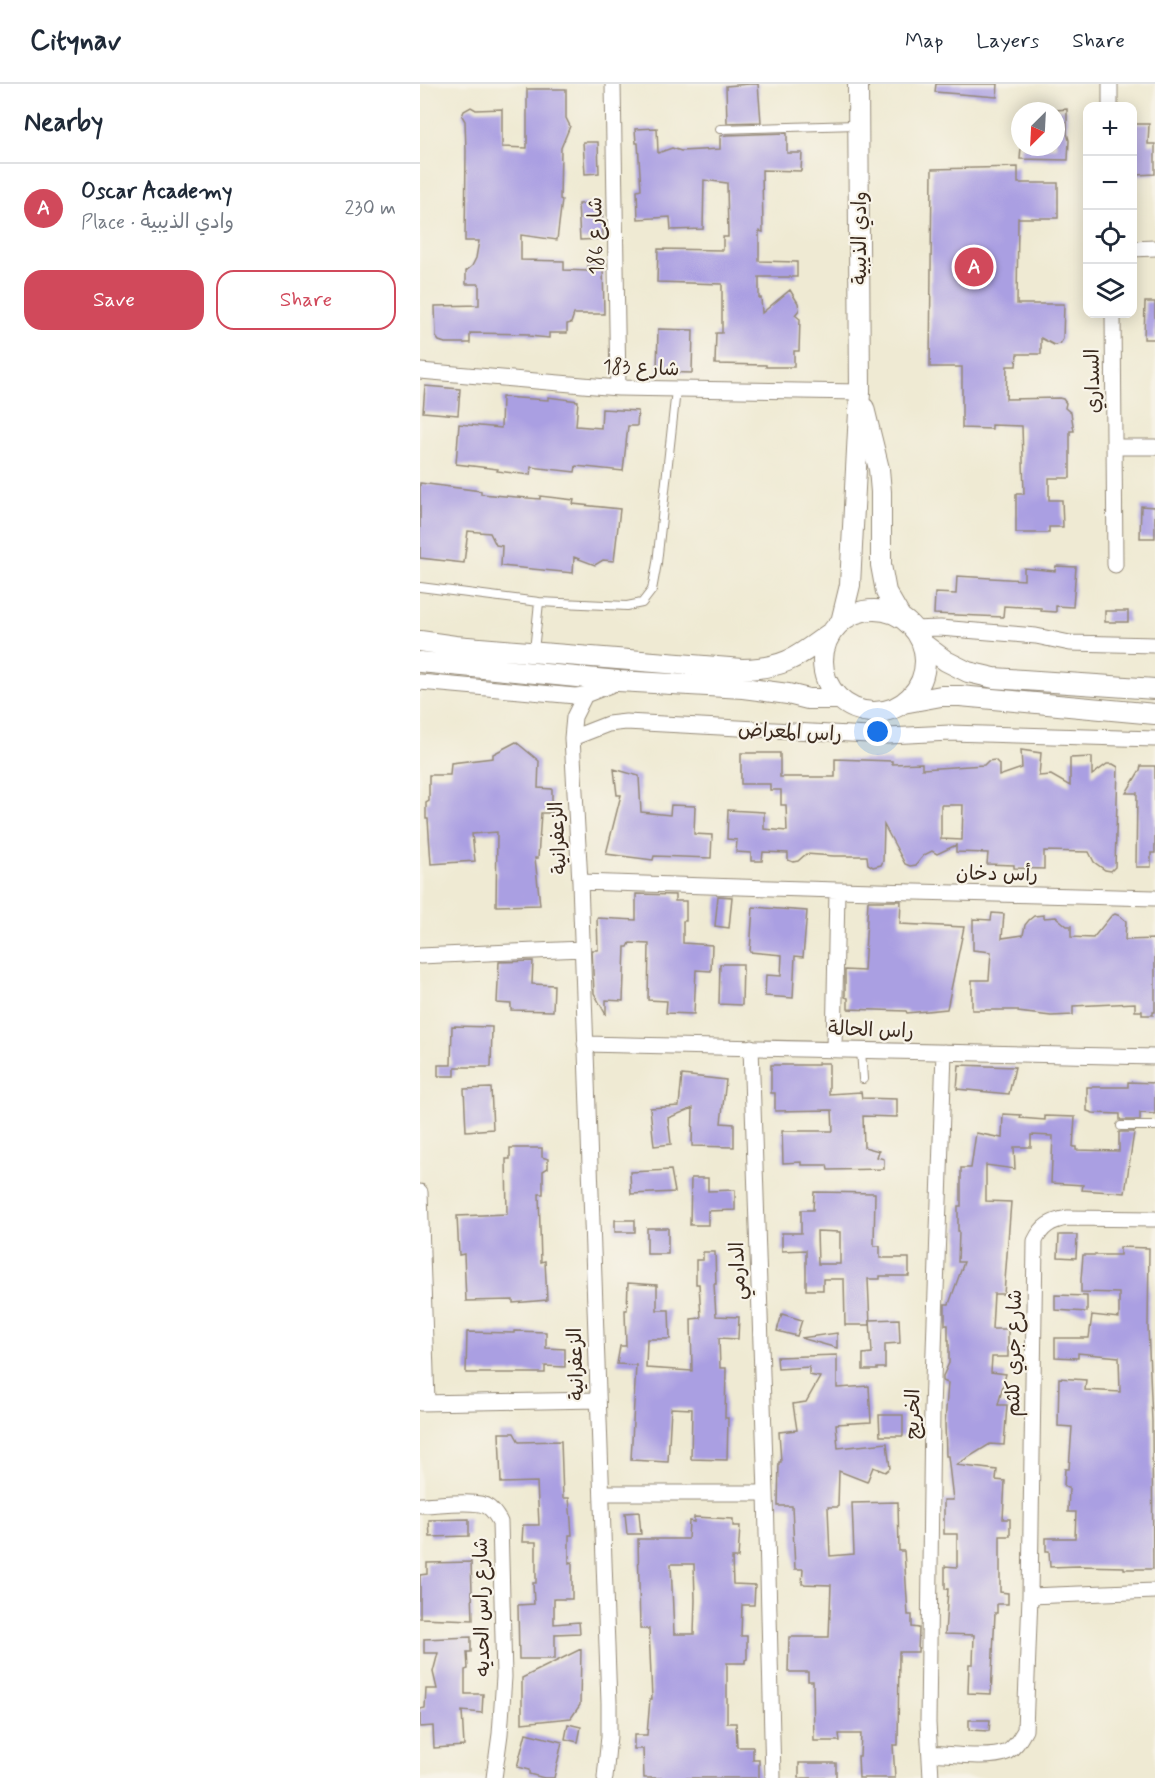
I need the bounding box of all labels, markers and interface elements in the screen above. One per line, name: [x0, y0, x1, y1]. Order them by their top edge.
text: Citynav: [30, 23, 121, 60]
text: Map: [905, 27, 943, 55]
text: Layers: [976, 27, 1039, 55]
text: Share: [1072, 27, 1125, 55]
north arrow: [1011, 102, 1065, 156]
map controls: [1083, 102, 1137, 318]
button: +: [1083, 102, 1137, 156]
text: Nearby: [24, 106, 103, 140]
button: −: [1083, 156, 1137, 210]
text: Oscar Academy: [81, 178, 232, 206]
street label: وادي الذيبية: [847, 191, 874, 285]
text: A: [37, 195, 50, 222]
text: 230 m: [344, 195, 396, 222]
street label: شارع 186: [582, 197, 611, 275]
text: Place · وادي الذيبية: [81, 209, 234, 236]
button: locate: [1083, 210, 1137, 264]
pin: A: [954, 244, 994, 290]
button: layers: [1083, 264, 1137, 318]
button: Save: [24, 270, 204, 330]
button: Share: [216, 270, 396, 330]
street label: السداري: [1079, 348, 1108, 414]
street label: شارع 183: [602, 354, 680, 383]
street label: راس المعراض: [737, 716, 843, 749]
your location: [863, 717, 892, 746]
street label: الزعفرانية: [543, 801, 574, 875]
street label: رأس دخان: [956, 860, 1038, 889]
street label: راس الحالة: [828, 1016, 914, 1045]
street label: الدارمي: [724, 1241, 756, 1301]
street label: شارع جري كلثم: [1000, 1289, 1029, 1417]
street label: الزعفرانية: [562, 1327, 591, 1401]
street label: الخريج: [900, 1389, 927, 1440]
street label: شارع راس الحديه: [468, 1537, 497, 1677]

